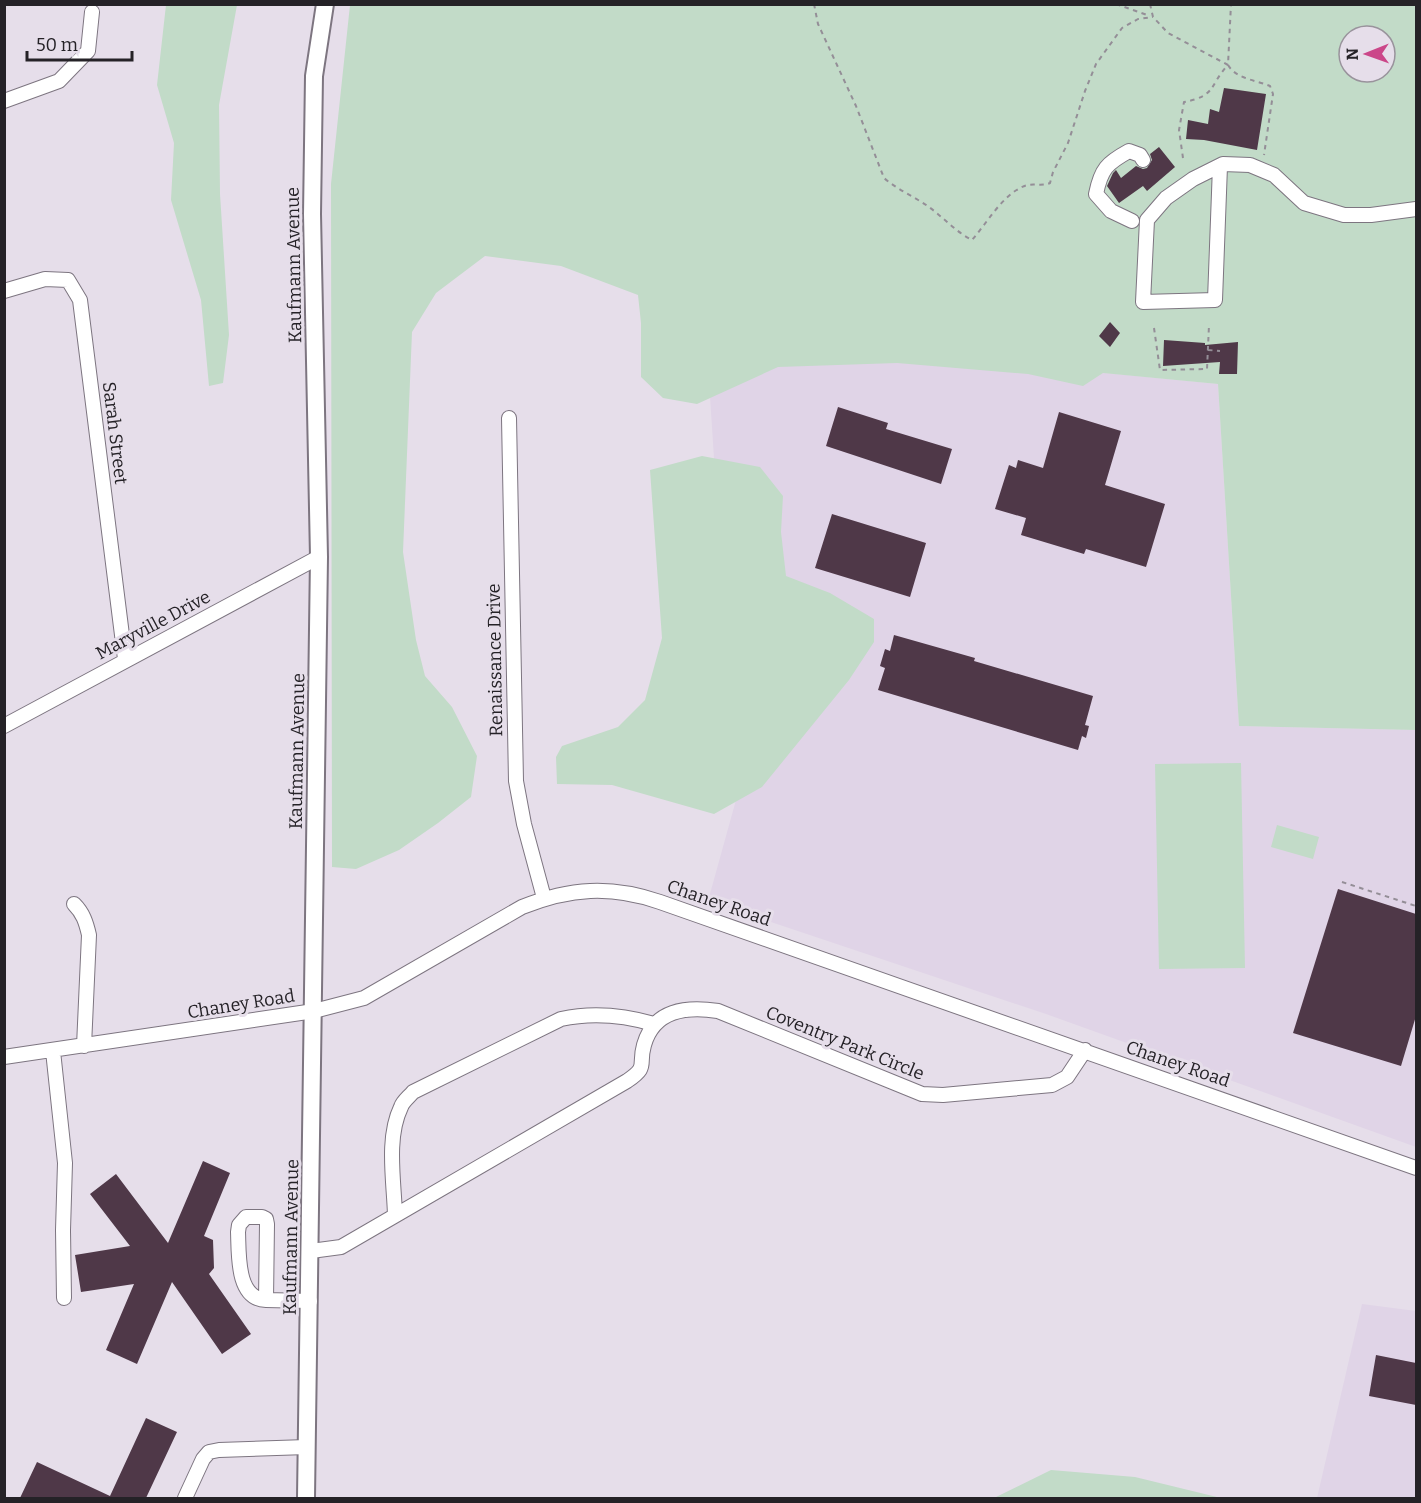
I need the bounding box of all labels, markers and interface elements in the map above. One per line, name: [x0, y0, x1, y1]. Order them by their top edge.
scale bar: [27, 24, 132, 62]
north arrow: [1337, 24, 1397, 84]
text: 50 m: [36, 34, 78, 56]
text: N: [1343, 48, 1362, 61]
street label: Kaufmann Avenue: [282, 187, 306, 343]
street label: Sarah Street: [98, 381, 132, 486]
street label: Renaissance Drive: [483, 583, 507, 737]
street label: Maryville Drive: [92, 586, 214, 664]
street label: Kaufmann Avenue: [285, 673, 309, 829]
street label: Chaney Road: [664, 875, 774, 931]
street label: Chaney Road: [186, 985, 297, 1023]
street label: Coventry Park Circle: [763, 1001, 927, 1085]
street label: Chaney Road: [1123, 1036, 1233, 1092]
street label: Kaufmann Avenue: [279, 1159, 303, 1315]

